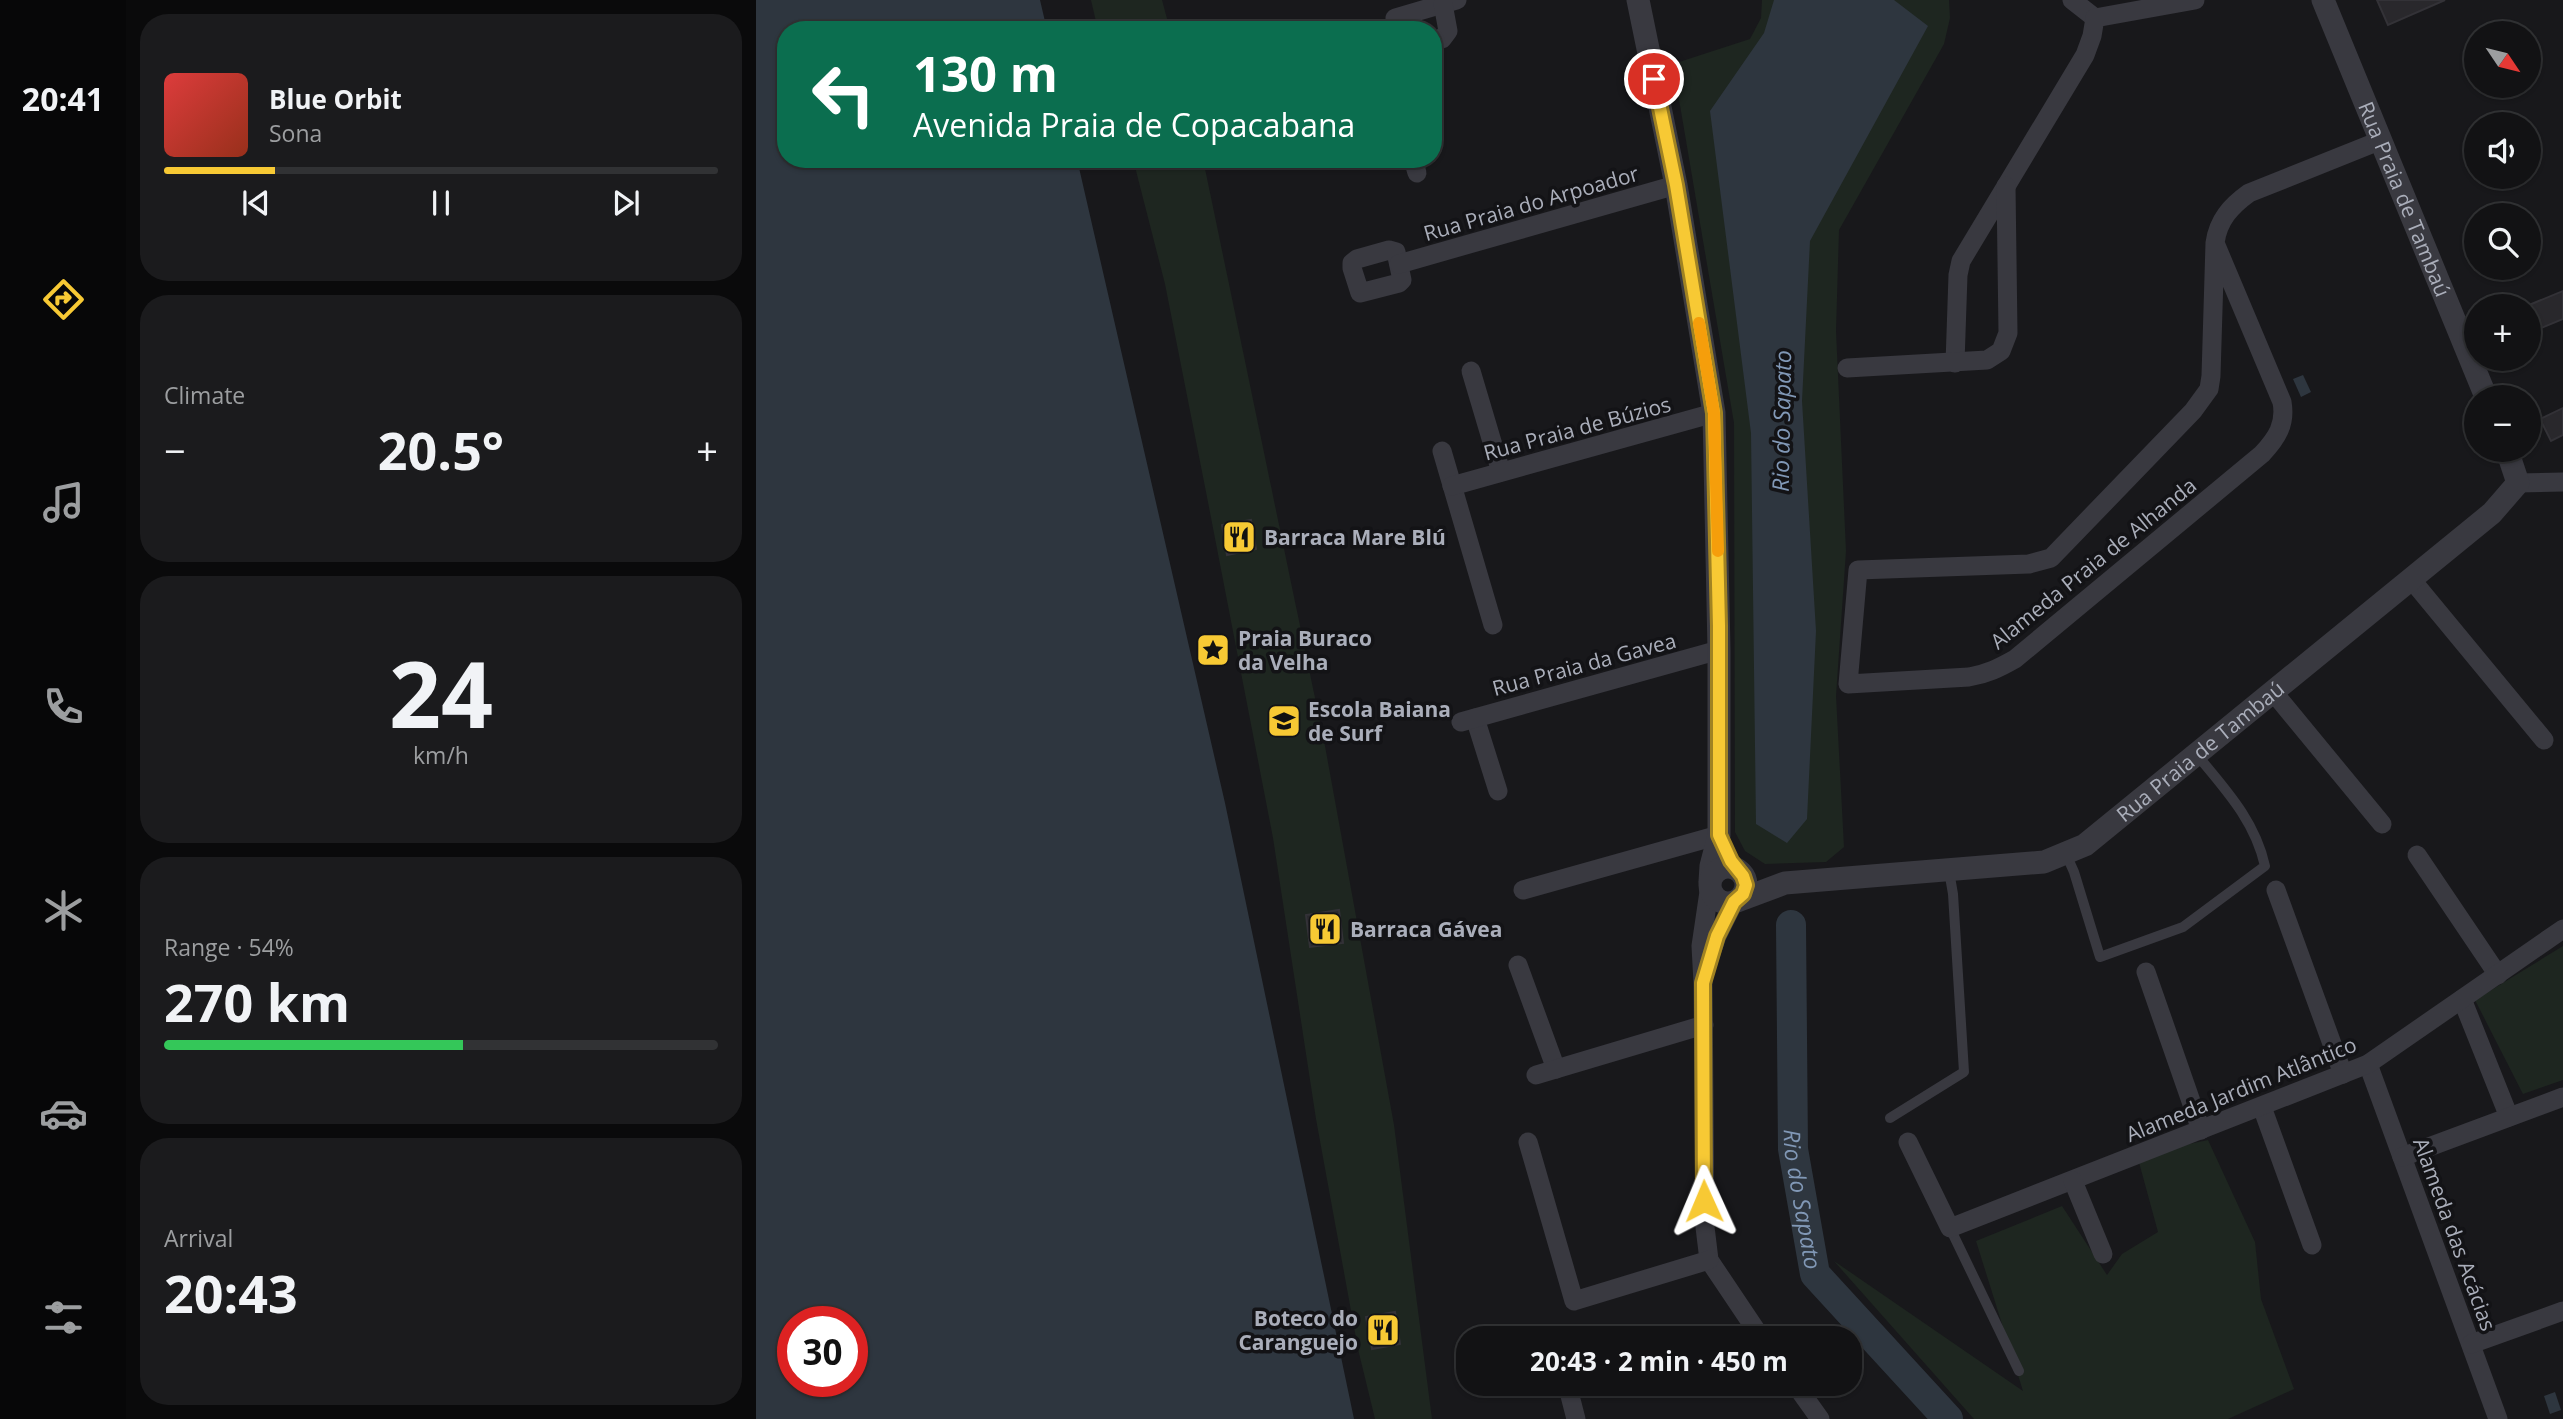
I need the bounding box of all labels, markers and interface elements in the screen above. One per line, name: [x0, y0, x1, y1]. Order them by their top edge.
north arrow: [2464, 21, 2541, 98]
map controls: [2464, 21, 2541, 462]
text: 130 m: [913, 40, 1058, 106]
icon: left: [798, 49, 889, 140]
pin: [1624, 49, 1684, 109]
icon: arrive: [1635, 60, 1673, 98]
text: 20:41: [22, 77, 104, 120]
text: Blue Orbit: [269, 81, 402, 117]
street label: Rua Praia de Tambaú: [2352, 97, 2457, 301]
text: Avenida Praia de Copacabana: [913, 103, 1355, 146]
button: sound: [2464, 112, 2541, 189]
text: Sona: [269, 117, 322, 149]
street label: Rua Praia do Arpoador: [1420, 159, 1642, 247]
icon: previous: [237, 184, 275, 222]
icon: pause: [422, 184, 460, 222]
icon: next: [607, 184, 645, 222]
button: search: [2464, 203, 2541, 280]
icon: directions: [39, 275, 88, 324]
button: +: [2464, 294, 2541, 371]
water label: Rio do Sapato: [1764, 350, 1798, 492]
text: Climate: [164, 379, 245, 411]
button: −: [2464, 385, 2541, 462]
street label: Rua Praia de Búzios: [1480, 390, 1674, 466]
text: 20.5°: [378, 414, 504, 485]
text: −: [164, 424, 186, 476]
text: +: [696, 424, 718, 476]
street label: Alameda Praia de Alhanda: [1984, 471, 2202, 655]
icon: music: [39, 478, 88, 527]
restaurant icon: Barraca Mare Blú: [1220, 518, 1258, 556]
place label: Barraca Mare Blú: [1264, 523, 1446, 551]
place label: Praia Buraco da Velha: [1238, 624, 1372, 676]
street label: Rua Praia da Gavea: [1489, 626, 1679, 702]
text: 24: [389, 631, 493, 755]
place icon: Praia Buraco da Velha: [1194, 631, 1232, 669]
street label: Rua Praia de Tambaú: [2110, 674, 2290, 828]
icon: phone: [39, 682, 88, 731]
place label: Escola Baiana de Surf: [1308, 695, 1451, 747]
school or university icon: Escola Baiana de Surf: [1265, 702, 1303, 740]
text: km/h: [413, 739, 469, 771]
icon: climate: [39, 886, 88, 935]
restaurant icon: Barraca Gávea: [1306, 910, 1344, 948]
place label: Barraca Gávea: [1350, 915, 1502, 943]
text: Range · 54%: [164, 931, 294, 963]
text: 270 km: [164, 966, 350, 1037]
street label: Alameda Jardim Atlântico: [2121, 1030, 2361, 1148]
icon: car: [39, 1089, 88, 1138]
water label: Rio do Sapato: [1777, 1129, 1830, 1272]
street label: Alameda das Acácias: [2407, 1134, 2503, 1334]
position arrow: [1667, 1164, 1741, 1238]
text: Arrival: [164, 1222, 233, 1254]
text: 20:43: [164, 1257, 298, 1328]
icon: filters: [39, 1293, 88, 1342]
place label: Boteco do Caranguejo: [1238, 1304, 1358, 1356]
speed limit sign: 30: [777, 1306, 868, 1397]
restaurant icon: Boteco do Caranguejo: [1364, 1311, 1402, 1349]
text: 20:43 · 2 min · 450 m: [1530, 1343, 1788, 1379]

